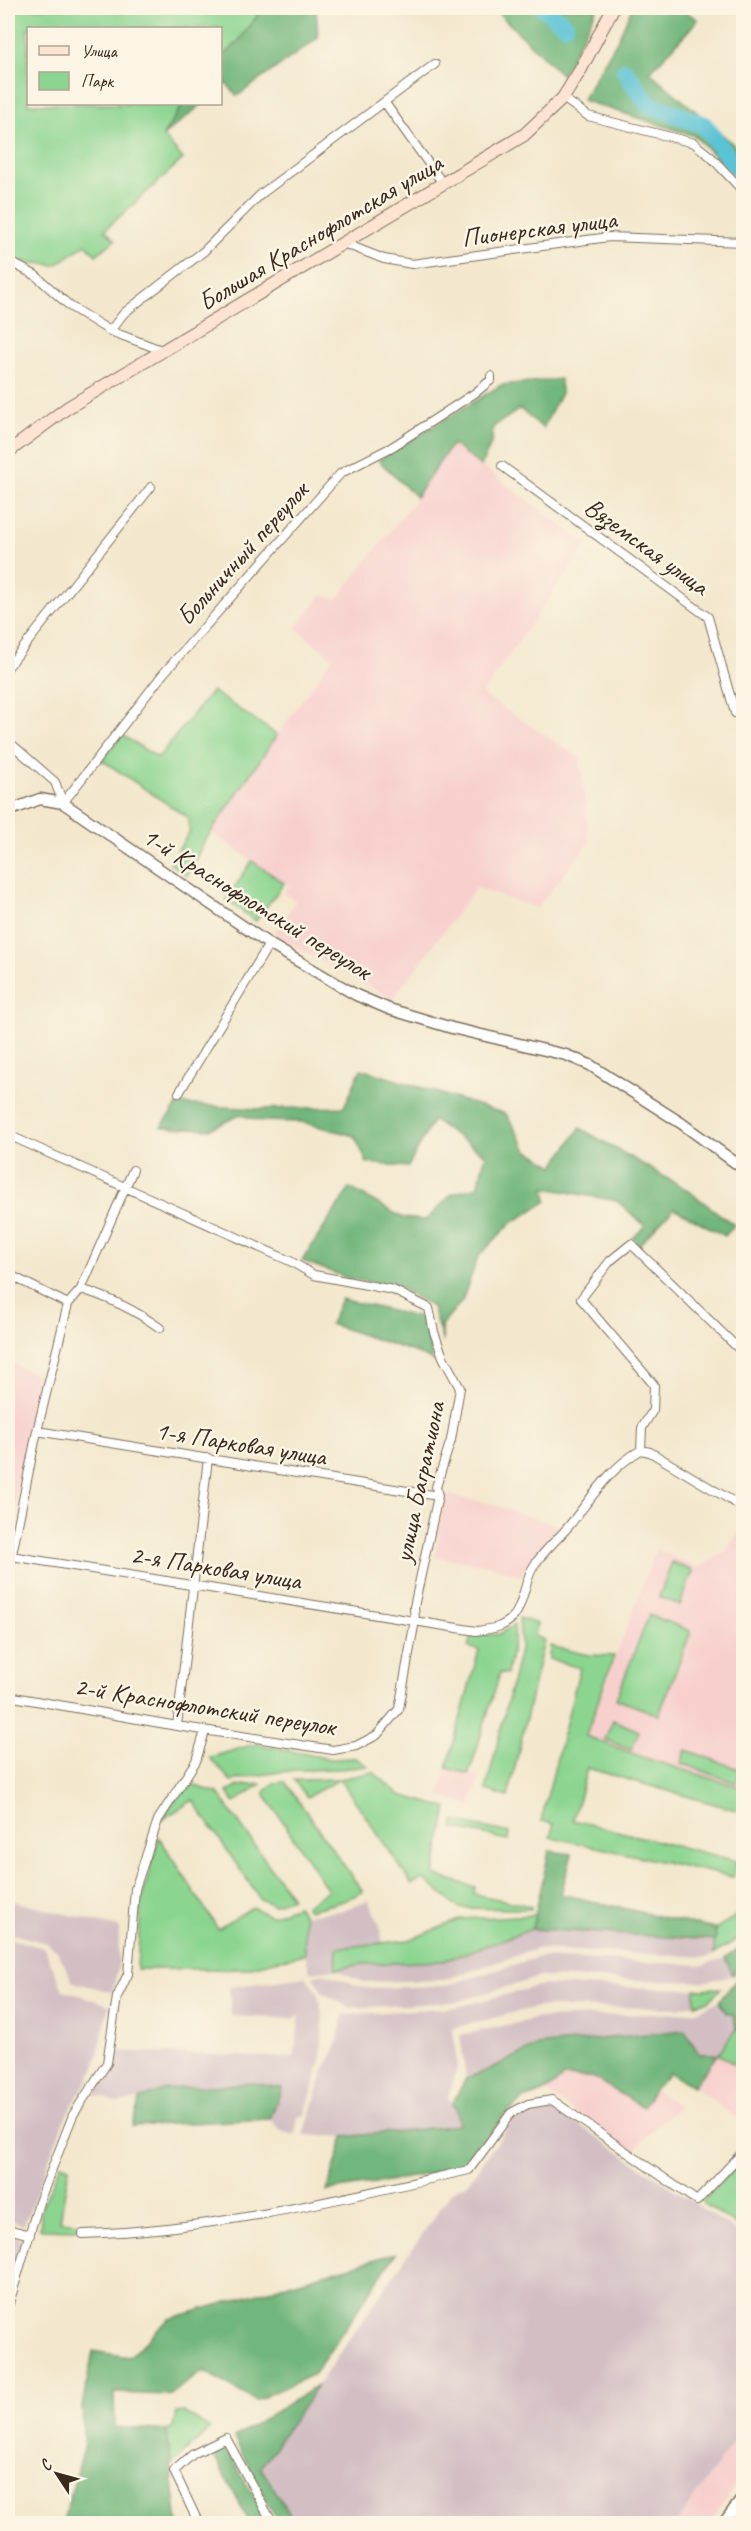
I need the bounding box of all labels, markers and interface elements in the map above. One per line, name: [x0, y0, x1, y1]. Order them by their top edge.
legend: [27, 27, 222, 105]
text: Улица: [81, 40, 118, 62]
text: Парк: [81, 70, 115, 92]
street label: Большая Краснофлотская улица: [192, 146, 450, 318]
street label: Пионерская улица: [460, 202, 620, 254]
street label: Больничный переулок: [169, 473, 317, 632]
street label: Вяземская улица: [577, 490, 717, 604]
street label: 1-й Краснофлотский переулок: [136, 820, 379, 989]
street label: улица Багратиона: [386, 1397, 453, 1567]
street label: 1-я Парковая улица: [153, 1414, 330, 1474]
street label: 2-я Парковая улица: [128, 1538, 305, 1598]
street label: 2-й Краснофлотский переулок: [72, 1670, 340, 1744]
north arrow: [27, 2444, 87, 2504]
text: С: [35, 2455, 57, 2475]

